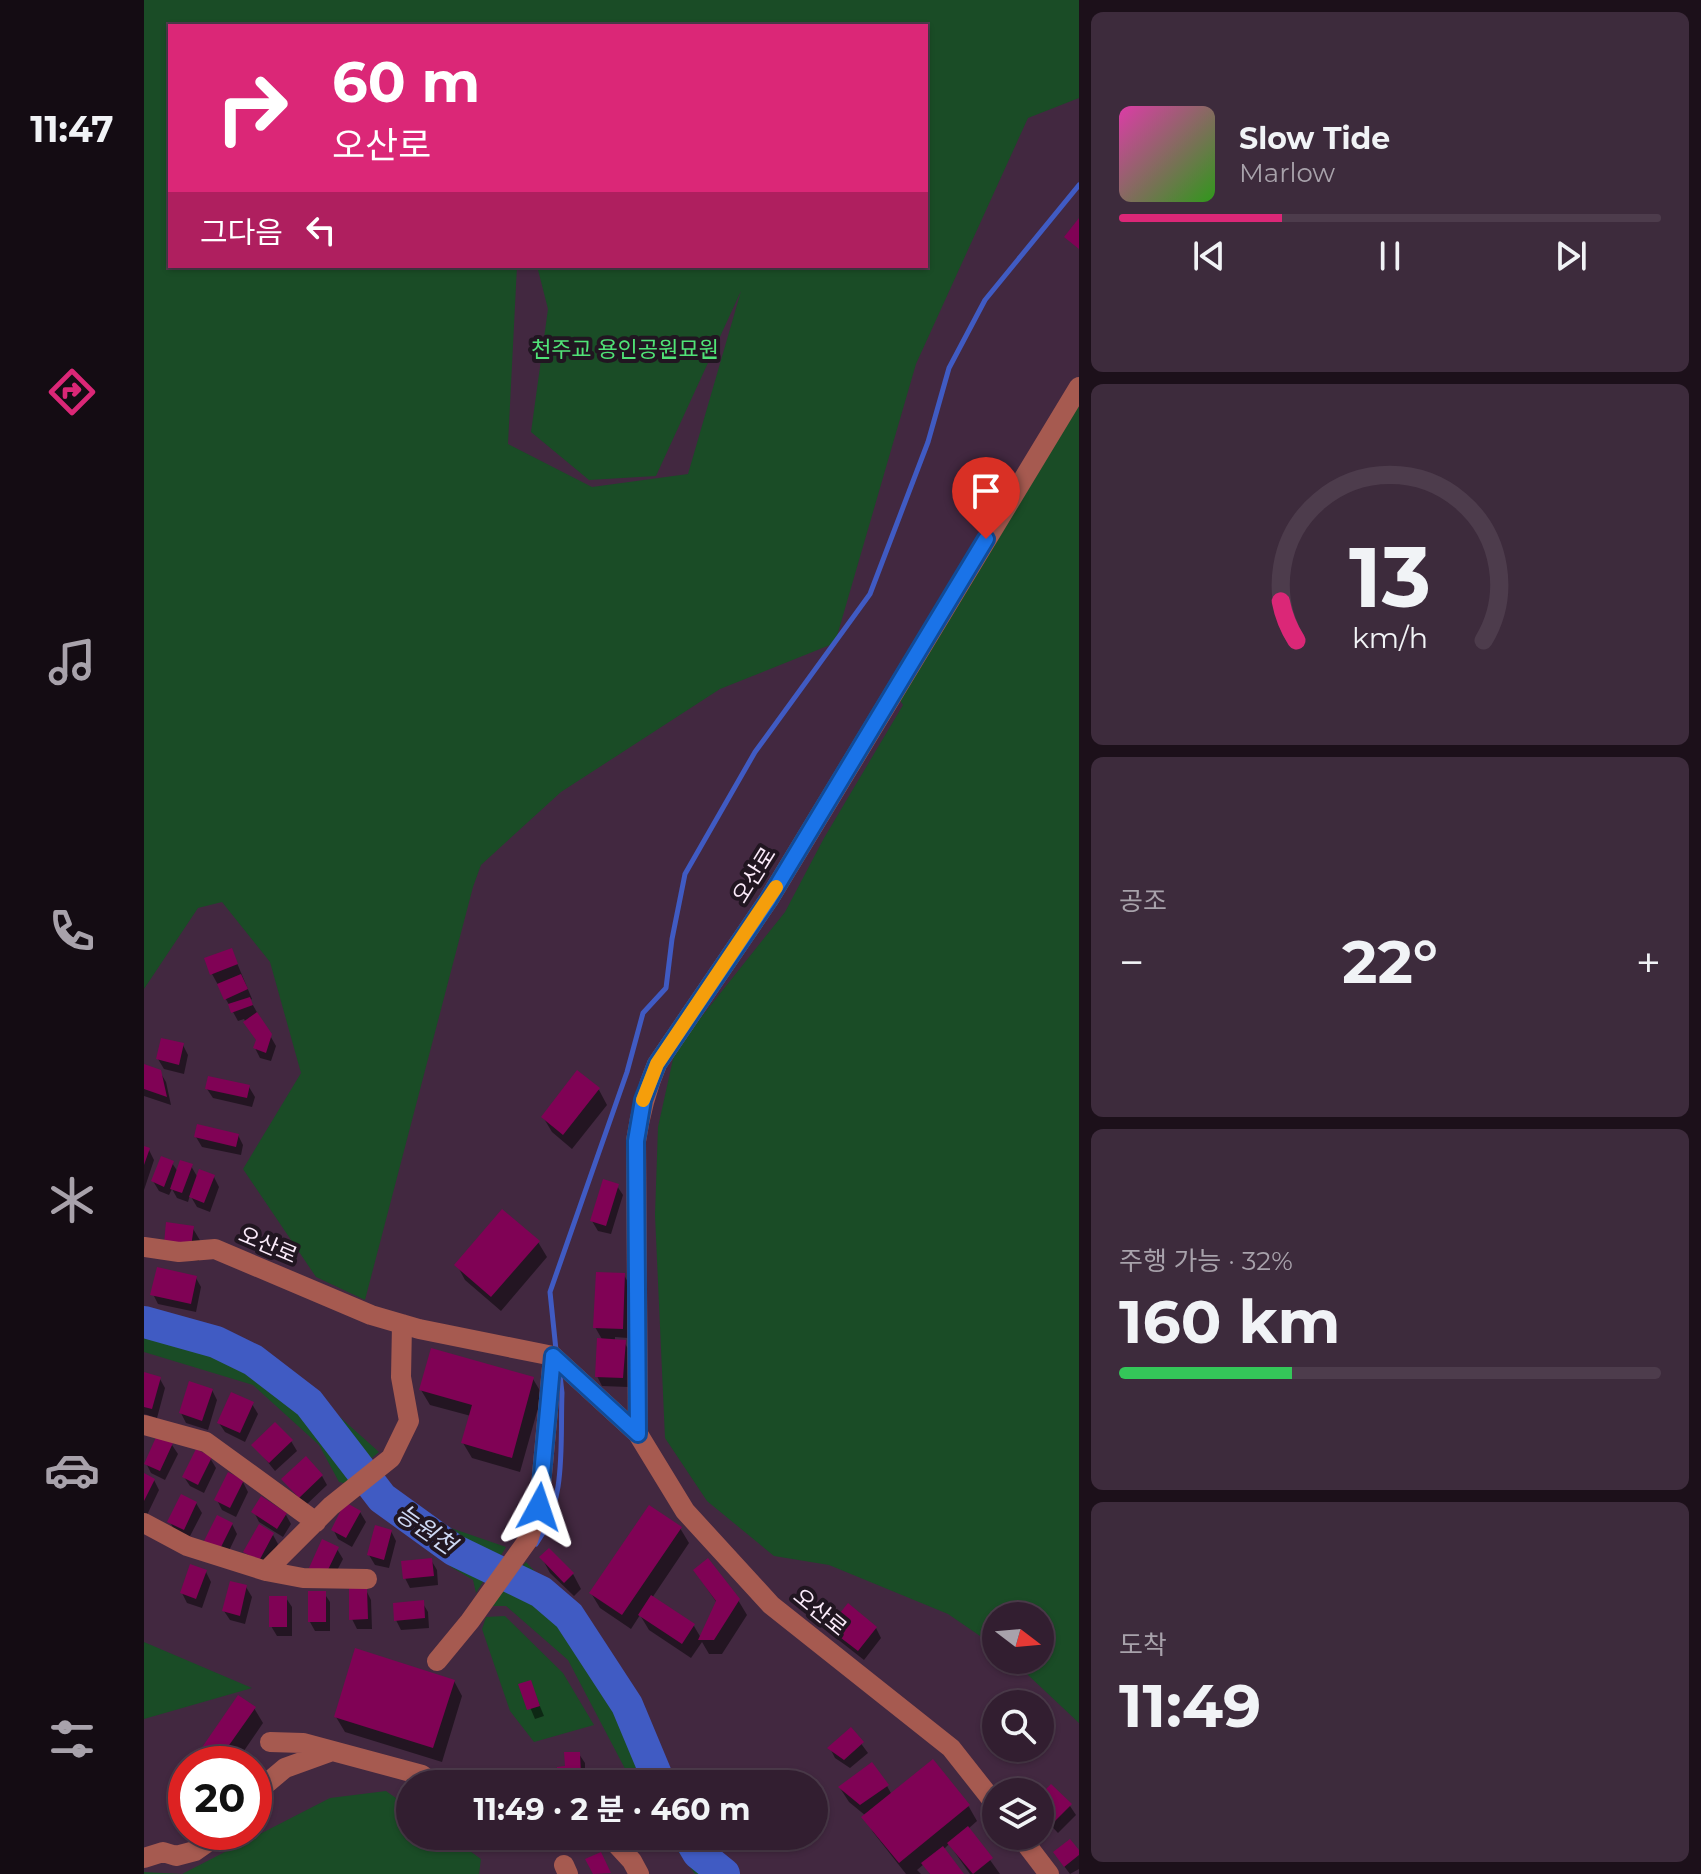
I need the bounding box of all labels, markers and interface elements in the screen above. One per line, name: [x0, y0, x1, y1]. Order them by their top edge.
text: 60 m: [332, 48, 480, 116]
icon: right: [200, 56, 304, 160]
text: 11:47: [30, 107, 114, 151]
text: Slow Tide: [1239, 120, 1390, 157]
text: 오산로: [332, 123, 431, 167]
text: Marlow: [1239, 157, 1335, 189]
icon: left: [299, 208, 343, 252]
text: 그다음: [200, 214, 283, 251]
icon: previous: [1187, 234, 1231, 278]
icon: pause: [1368, 234, 1412, 278]
icon: next: [1549, 234, 1593, 278]
park label: 천주교 용인공원묘원: [531, 336, 719, 363]
icon: directions: [44, 364, 100, 420]
pin: [952, 457, 1020, 539]
icon: arrive: [964, 469, 1008, 513]
text: 13: [1349, 525, 1431, 627]
text: km/h: [1352, 620, 1428, 655]
icon: music: [44, 634, 100, 690]
street label: 오산로: [726, 842, 782, 908]
text: 공조: [1119, 885, 1167, 917]
icon: phone: [44, 903, 100, 959]
text: 22°: [1342, 925, 1438, 998]
text: −: [1119, 935, 1144, 989]
text: +: [1636, 935, 1661, 989]
icon: climate: [44, 1172, 100, 1228]
street label: 오산로: [235, 1221, 301, 1269]
text: 주행 가능 · 32%: [1119, 1245, 1293, 1277]
text: 160 km: [1119, 1285, 1340, 1358]
icon: car: [44, 1442, 100, 1498]
position arrow: [497, 1465, 581, 1549]
water label: 능원천: [391, 1498, 464, 1562]
street label: 오산로: [788, 1582, 852, 1642]
north arrow: [982, 1602, 1054, 1674]
map controls: [982, 1602, 1054, 1850]
text: 도착: [1119, 1629, 1167, 1661]
text: 11:49: [1119, 1669, 1261, 1742]
button: search: [982, 1690, 1054, 1762]
icon: filters: [44, 1711, 100, 1767]
speed limit sign: 20: [168, 1746, 272, 1850]
button: layers: [982, 1778, 1054, 1850]
text: 11:49 · 2 분 · 460 m: [473, 1791, 751, 1828]

